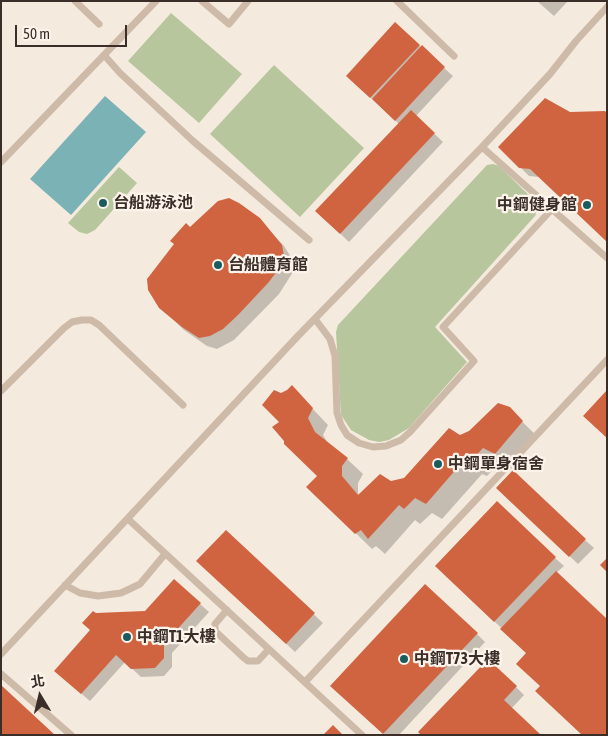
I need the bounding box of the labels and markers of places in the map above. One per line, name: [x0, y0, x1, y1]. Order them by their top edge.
place label: 台船游泳池: [113, 193, 193, 213]
place label: 中鋼健身館: [497, 195, 577, 215]
marker: 台船游泳池: [97, 197, 109, 209]
marker: 中鋼健身館: [581, 199, 593, 211]
place label: 台船體育館: [228, 255, 308, 275]
marker: 台船體育館: [212, 259, 224, 271]
place label: 中鋼單身宿舍: [448, 454, 544, 474]
marker: 中鋼單身宿舍: [432, 458, 444, 470]
place label: 中鋼T1大樓: [137, 627, 216, 647]
marker: 中鋼T1大樓: [121, 631, 133, 643]
place label: 中鋼T73大樓: [414, 649, 500, 669]
marker: 中鋼T73大樓: [398, 653, 410, 665]

